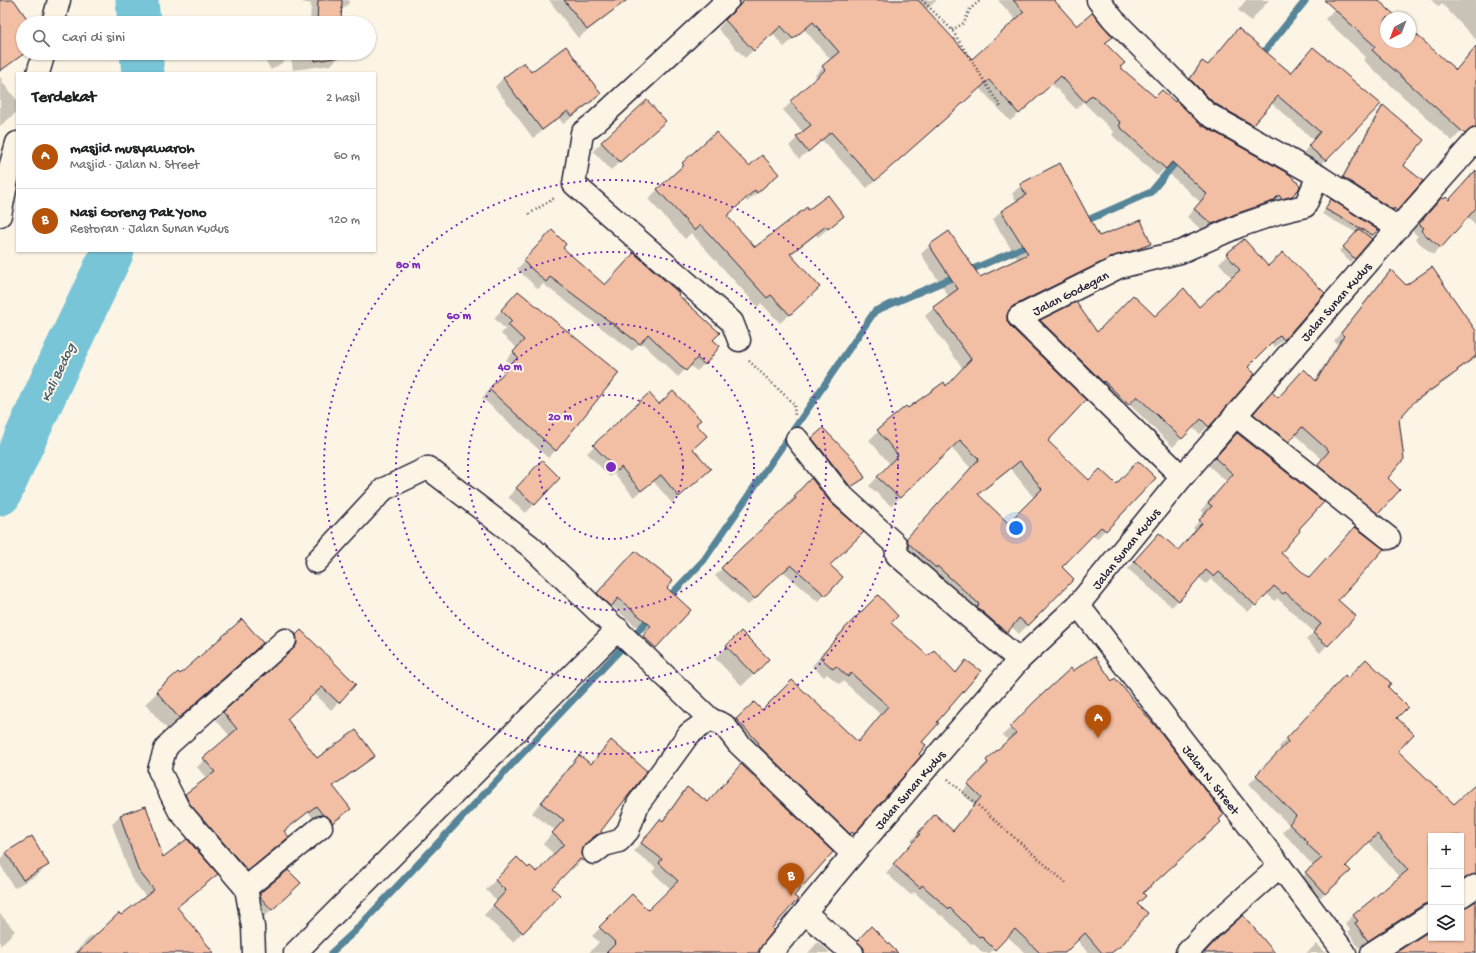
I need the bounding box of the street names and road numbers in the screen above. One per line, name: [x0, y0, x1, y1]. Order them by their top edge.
street label: Jalan Sunan Kudus: [1298, 259, 1376, 345]
street label: Jalan Godegan: [1031, 268, 1112, 320]
street label: Jalan Sunan Kudus: [1090, 505, 1165, 593]
street label: Jalan N. Street: [1178, 743, 1243, 819]
street label: Jalan Sunan Kudus: [872, 747, 950, 833]

